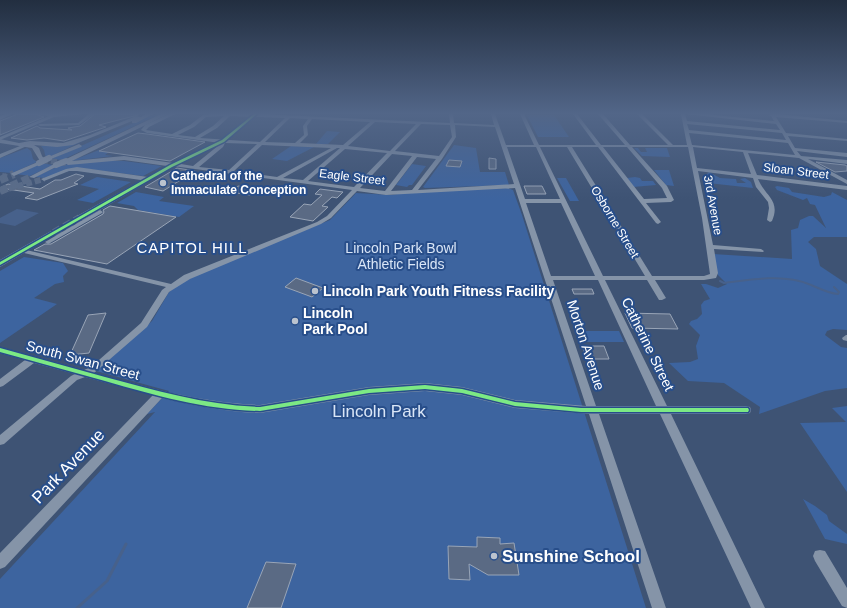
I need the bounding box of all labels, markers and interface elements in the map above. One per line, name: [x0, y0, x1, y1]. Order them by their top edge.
street label: Sloan Street: [762, 160, 830, 182]
street label: Eagle Street: [318, 166, 386, 188]
place label: Cathedral of the Immaculate Conception: [171, 169, 306, 197]
street label: 3rd Avenue: [701, 174, 725, 236]
marker: Cathedral of the Immaculate Conception: [158, 178, 168, 188]
street label: Osborne Street: [588, 184, 642, 261]
district label: CAPITOL HILL: [136, 239, 248, 256]
park label: Lincoln Park Bowl Athletic Fields: [345, 240, 457, 272]
place label: Lincoln Park Youth Fitness Facility: [323, 283, 555, 299]
marker: Lincoln Park Youth Fitness Facility: [310, 286, 320, 296]
street label: Catherine Street: [618, 295, 678, 393]
street label: Morton Avenue: [564, 298, 608, 392]
place label: Lincoln Park Pool: [303, 305, 368, 337]
marker: Lincoln Park Pool: [290, 316, 300, 326]
street label: South Swan Street: [25, 337, 142, 383]
park label: Lincoln Park: [332, 402, 426, 421]
street label: Park Avenue: [28, 425, 109, 508]
place label: Sunshine School: [502, 547, 640, 566]
marker: Sunshine School: [489, 551, 499, 561]

